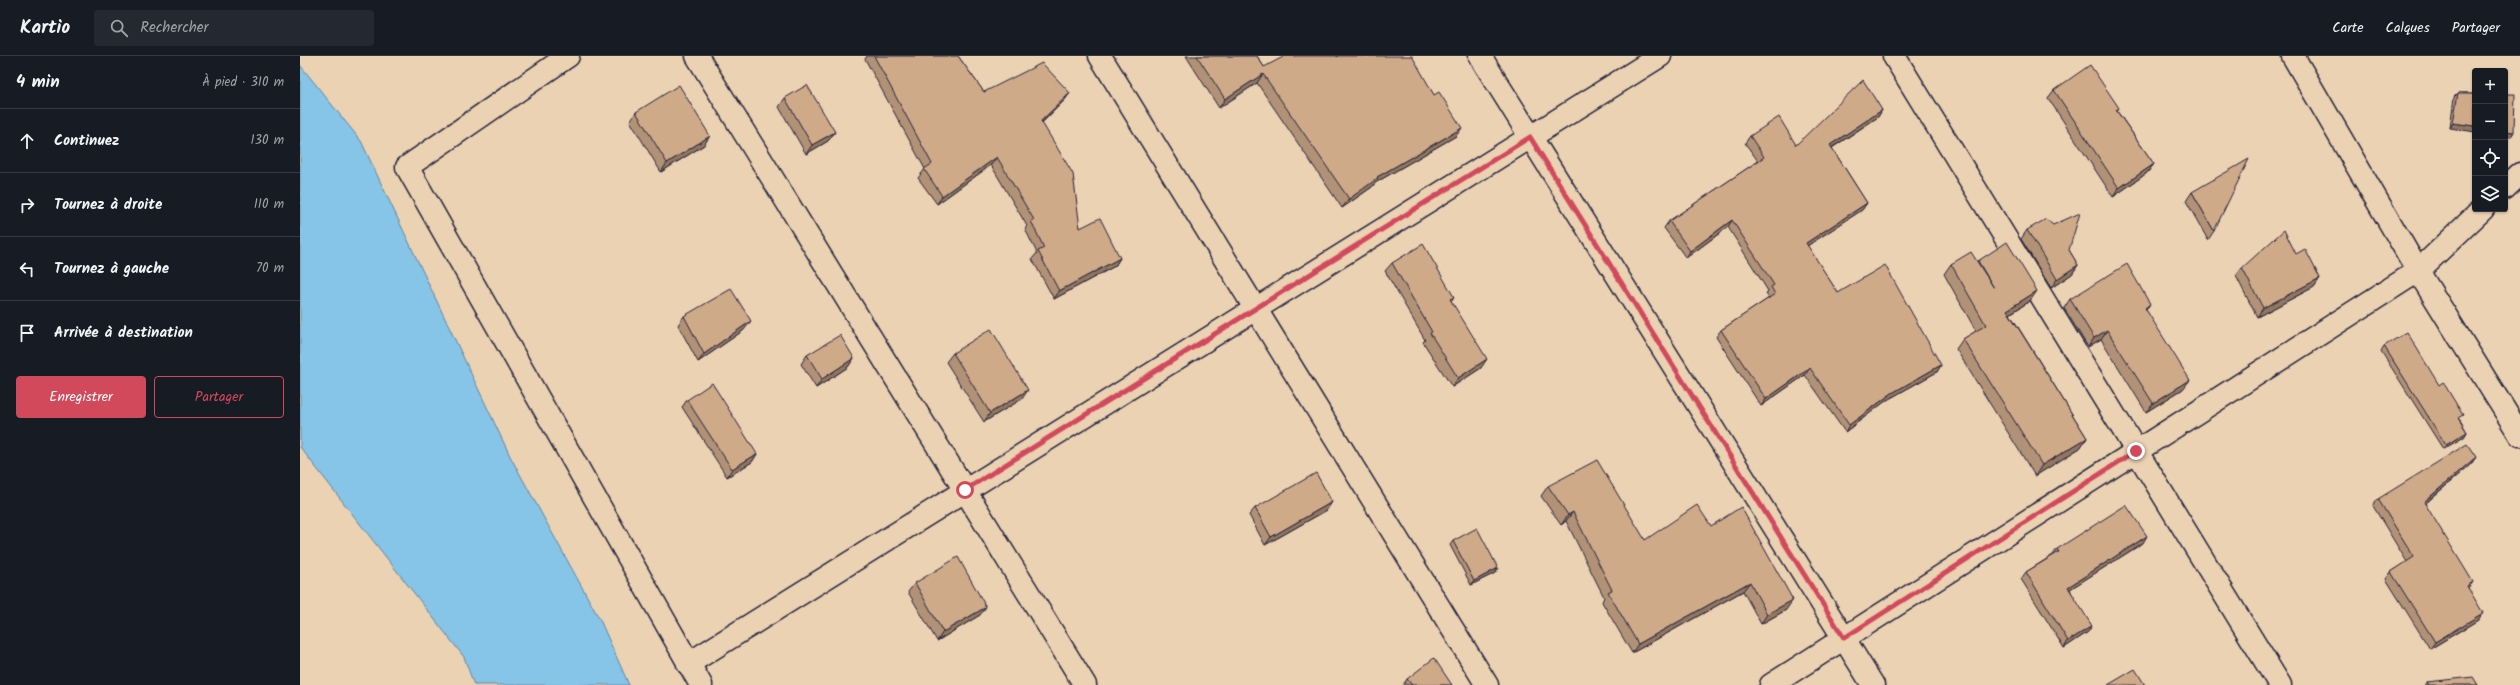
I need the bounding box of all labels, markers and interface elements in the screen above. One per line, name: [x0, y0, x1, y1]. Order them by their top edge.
search box: [94, 10, 374, 46]
text: Kartio: [20, 13, 70, 43]
text: Rechercher: [140, 16, 209, 40]
icon: search: [108, 17, 130, 39]
text: Carte: [2332, 17, 2364, 39]
text: Calques: [2386, 17, 2430, 39]
text: Partager: [2452, 17, 2500, 39]
map controls: [2472, 68, 2508, 212]
button: +: [2472, 68, 2508, 104]
text: 4 min: [16, 69, 60, 96]
text: À pied · 310 m: [202, 72, 284, 93]
button: −: [2472, 104, 2508, 140]
text: Continuez: [54, 129, 119, 153]
icon: ahead: [16, 130, 38, 152]
text: 130 m: [250, 130, 284, 151]
button: locate: [2472, 140, 2508, 176]
button: layers: [2472, 176, 2508, 212]
text: Tournez à droite: [54, 193, 162, 217]
icon: right: [16, 194, 38, 216]
text: 110 m: [254, 194, 284, 215]
text: Tournez à gauche: [54, 257, 169, 281]
icon: left: [16, 258, 38, 280]
text: 70 m: [256, 258, 284, 279]
text: Arrivée à destination: [54, 321, 193, 345]
icon: arrive: [16, 322, 38, 344]
button: Enregistrer: [16, 376, 146, 418]
button: Partager: [154, 376, 284, 418]
route end: [2127, 442, 2145, 460]
route start: [956, 481, 974, 499]

